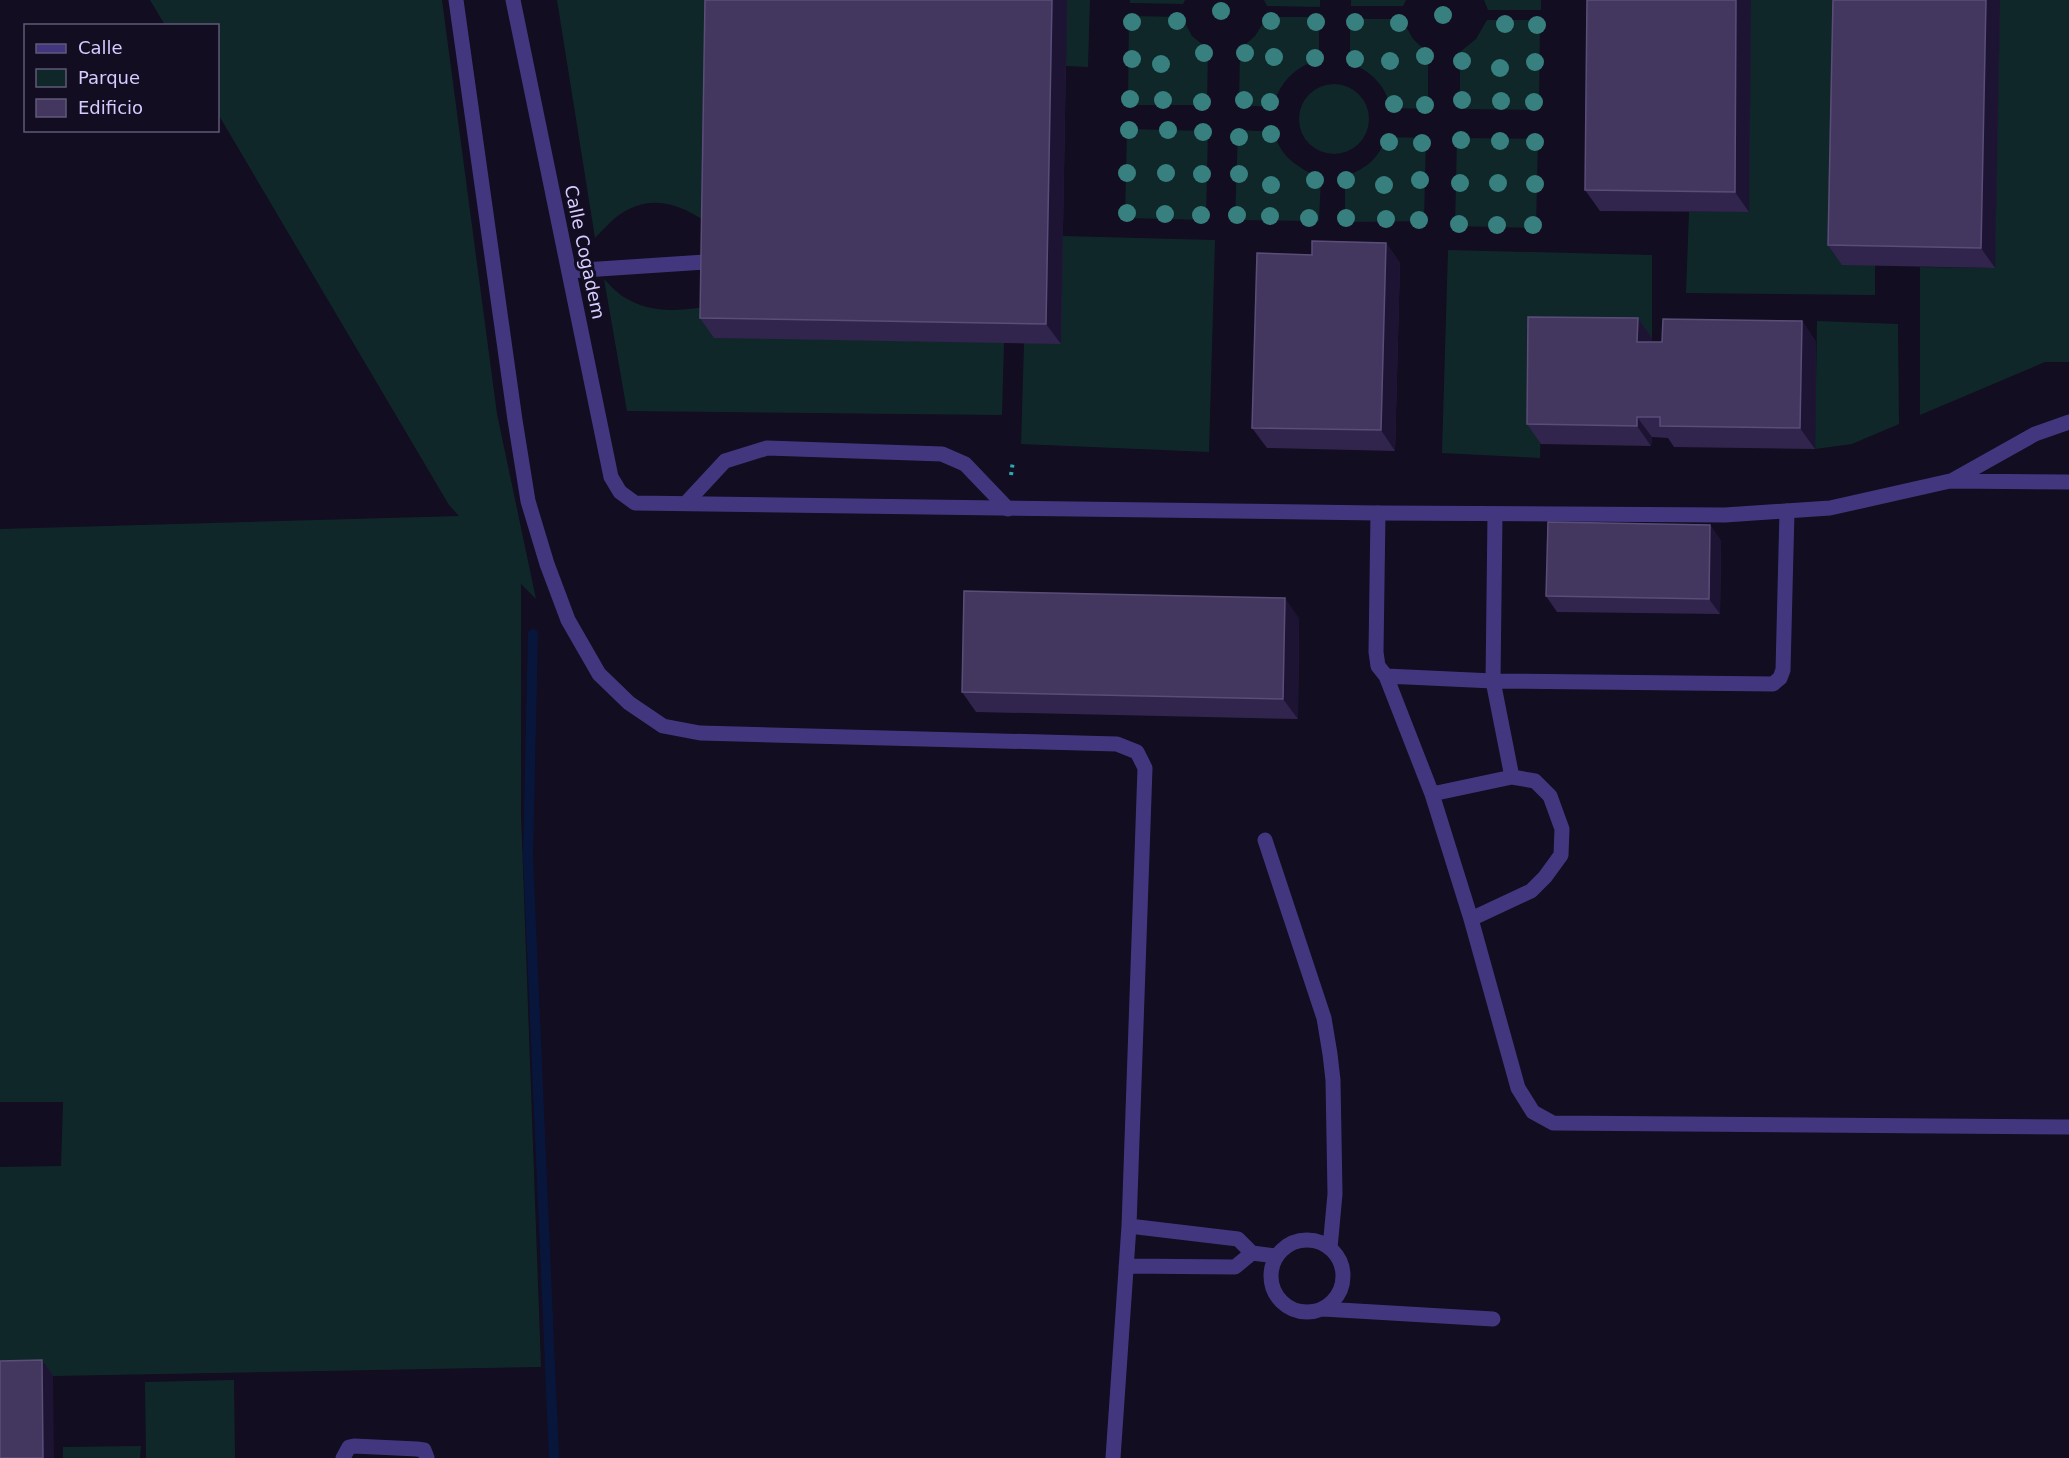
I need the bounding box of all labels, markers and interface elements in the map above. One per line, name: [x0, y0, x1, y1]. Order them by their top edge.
legend: [24, 24, 219, 132]
text: Calle: [78, 37, 123, 58]
text: Parque: [78, 67, 140, 88]
text: Edificio: [78, 97, 143, 118]
street label: Calle Cogadem: [561, 183, 609, 321]

